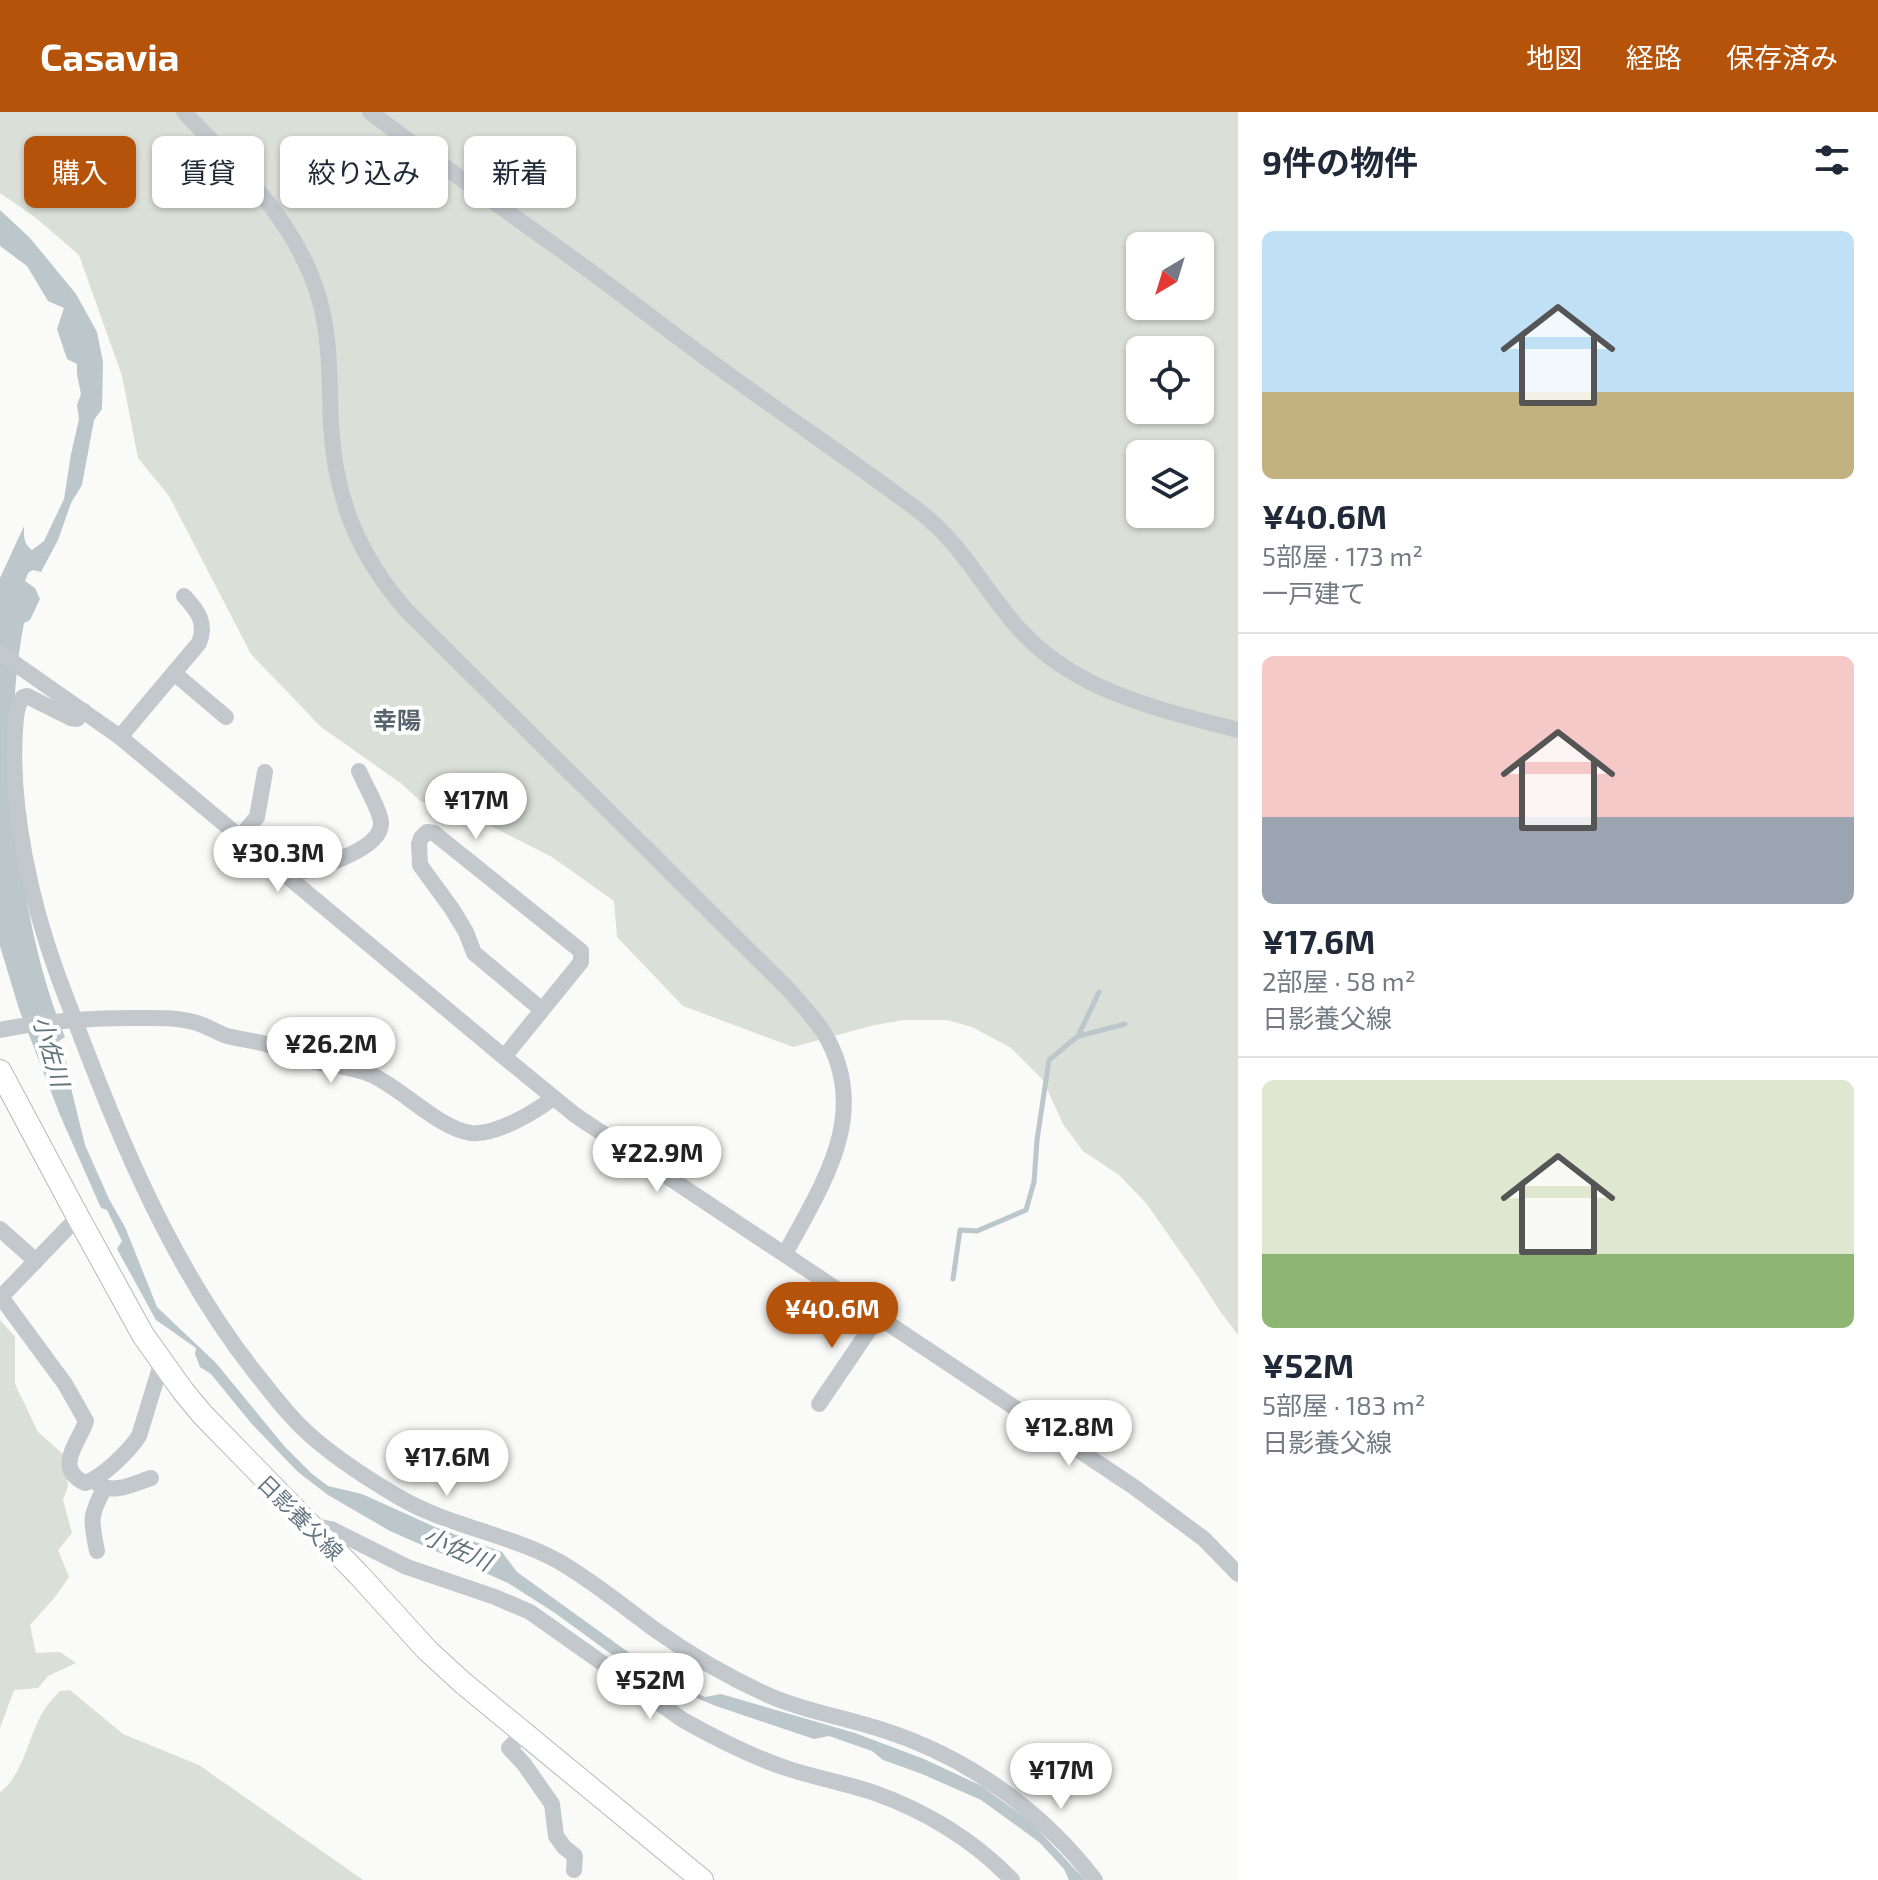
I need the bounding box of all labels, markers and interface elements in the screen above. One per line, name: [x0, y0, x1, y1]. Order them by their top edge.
text: Casavia: [40, 33, 179, 79]
text: 地図: [1526, 40, 1582, 74]
text: 経路: [1626, 40, 1682, 74]
text: 保存済み: [1726, 40, 1838, 74]
chip: 購入: [24, 136, 136, 208]
chip: 賃貸: [152, 136, 264, 208]
chip: 絞り込み: [280, 136, 448, 208]
chip: 新着: [464, 136, 576, 208]
icon: filters: [1810, 138, 1854, 182]
text: 9件の物件: [1262, 141, 1418, 182]
north arrow: [1126, 232, 1214, 320]
map controls: [1126, 232, 1214, 528]
icon: home: [1486, 283, 1630, 427]
button: locate: [1126, 336, 1214, 424]
button: layers: [1126, 440, 1214, 528]
text: ¥40.6M: [1262, 495, 1387, 536]
text: 5部屋 · 173 m²: [1262, 540, 1423, 571]
text: 一戸建て: [1262, 577, 1366, 608]
district label: 幸陽: [373, 705, 421, 734]
icon: home: [1486, 708, 1630, 852]
pin: ¥17M: [429, 773, 523, 841]
text: ¥17M: [443, 783, 509, 814]
pin: ¥30.3M: [213, 826, 343, 894]
text: ¥30.3M: [231, 836, 325, 867]
text: ¥17.6M: [1262, 920, 1375, 961]
text: 2部屋 · 58 m²: [1262, 965, 1415, 996]
text: 日影養父線: [1262, 1002, 1392, 1033]
water label: 小佐川: [28, 1012, 77, 1092]
pin: ¥26.2M: [266, 1017, 396, 1085]
text: ¥26.2M: [285, 1027, 377, 1058]
pin: ¥22.9M: [592, 1126, 722, 1194]
icon: home: [1486, 1132, 1630, 1276]
text: ¥22.9M: [611, 1136, 703, 1167]
pin: ¥40.6M: [767, 1282, 897, 1350]
text: ¥40.6M: [784, 1292, 880, 1323]
text: ¥52M: [1262, 1344, 1354, 1385]
text: 5部屋 · 183 m²: [1262, 1389, 1426, 1420]
pin: ¥12.8M: [1004, 1400, 1134, 1468]
text: ¥12.8M: [1024, 1410, 1114, 1441]
text: 日影養父線: [1262, 1426, 1392, 1457]
pin: ¥17.6M: [382, 1430, 512, 1498]
text: ¥17.6M: [404, 1440, 490, 1471]
street label: 日影養父線: [253, 1469, 349, 1565]
water label: 小佐川: [419, 1520, 500, 1577]
pin: ¥52M: [603, 1653, 697, 1721]
text: ¥52M: [615, 1663, 685, 1694]
pin: ¥17M: [1014, 1743, 1108, 1811]
text: ¥17M: [1028, 1753, 1094, 1784]

